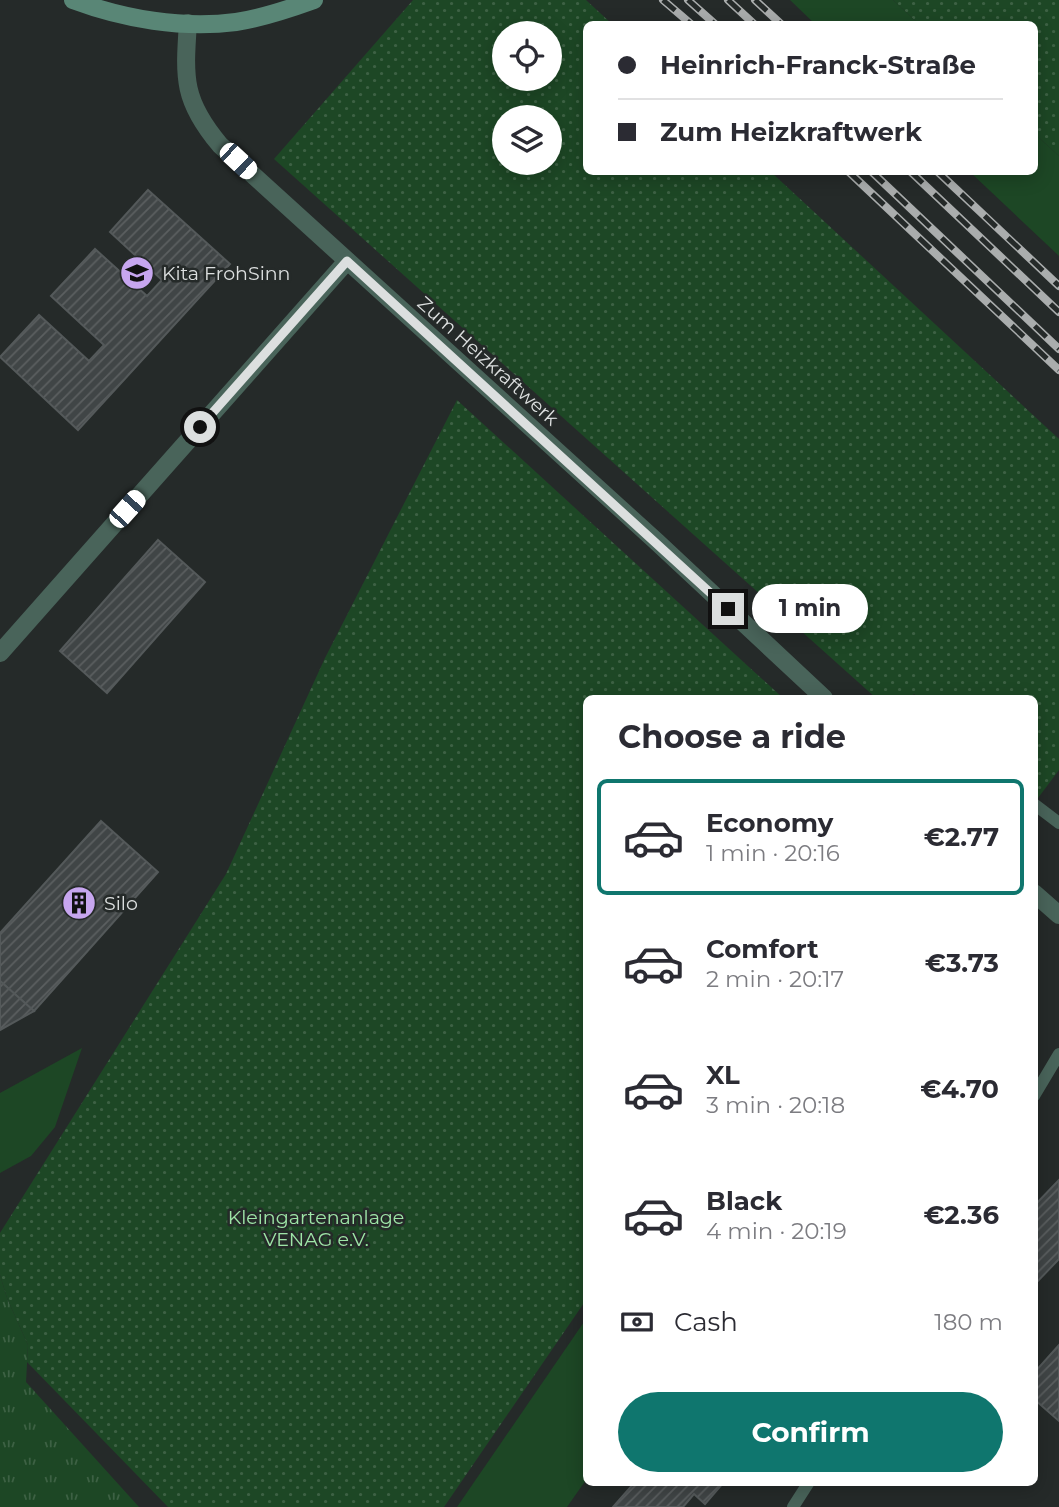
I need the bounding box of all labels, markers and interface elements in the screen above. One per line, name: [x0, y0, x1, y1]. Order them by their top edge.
map controls: [492, 21, 562, 175]
button: locate: [492, 21, 562, 91]
text: Heinrich-Franck-Straße: [660, 49, 976, 81]
button: layers: [492, 105, 562, 175]
text: Zum Heizkraftwerk: [660, 116, 922, 148]
car: [216, 139, 261, 183]
school or university icon: Kita FrohSinn: [118, 254, 156, 292]
place label: Kita FrohSinn: [162, 262, 290, 285]
street label: Zum Heizkraftwerk: [413, 292, 564, 431]
route start: [184, 411, 216, 443]
car: [106, 486, 149, 532]
callout: 1 min: [752, 584, 868, 634]
route end: [712, 593, 744, 625]
text: 1 min: [779, 594, 841, 622]
text: Choose a ride: [618, 717, 846, 756]
icon: car: [622, 806, 685, 869]
text: Economy: [706, 807, 833, 839]
text: €2.77: [924, 821, 999, 853]
text: 1 min · 20:16: [706, 839, 840, 867]
building icon: Silo: [60, 884, 98, 922]
place label: Silo: [104, 892, 138, 915]
icon: car: [622, 932, 685, 995]
text: Comfort: [706, 933, 818, 965]
text: €3.73: [925, 947, 999, 979]
text: 2 min · 20:17: [706, 965, 844, 993]
icon: car: [622, 1058, 685, 1121]
text: XL: [706, 1059, 740, 1091]
text: €4.70: [920, 1073, 999, 1105]
text: 3 min · 20:18: [706, 1091, 845, 1119]
icon: car: [622, 1184, 685, 1247]
text: Black: [706, 1185, 782, 1217]
text: €2.36: [923, 1199, 999, 1231]
park label: Kleingartenanlage VENAG e.V.: [228, 1206, 404, 1251]
text: 4 min · 20:19: [706, 1217, 847, 1245]
icon: cash: [618, 1303, 656, 1341]
text: Cash: [674, 1306, 738, 1338]
text: 180 m: [934, 1308, 1003, 1336]
button: Confirm: [618, 1392, 1003, 1472]

